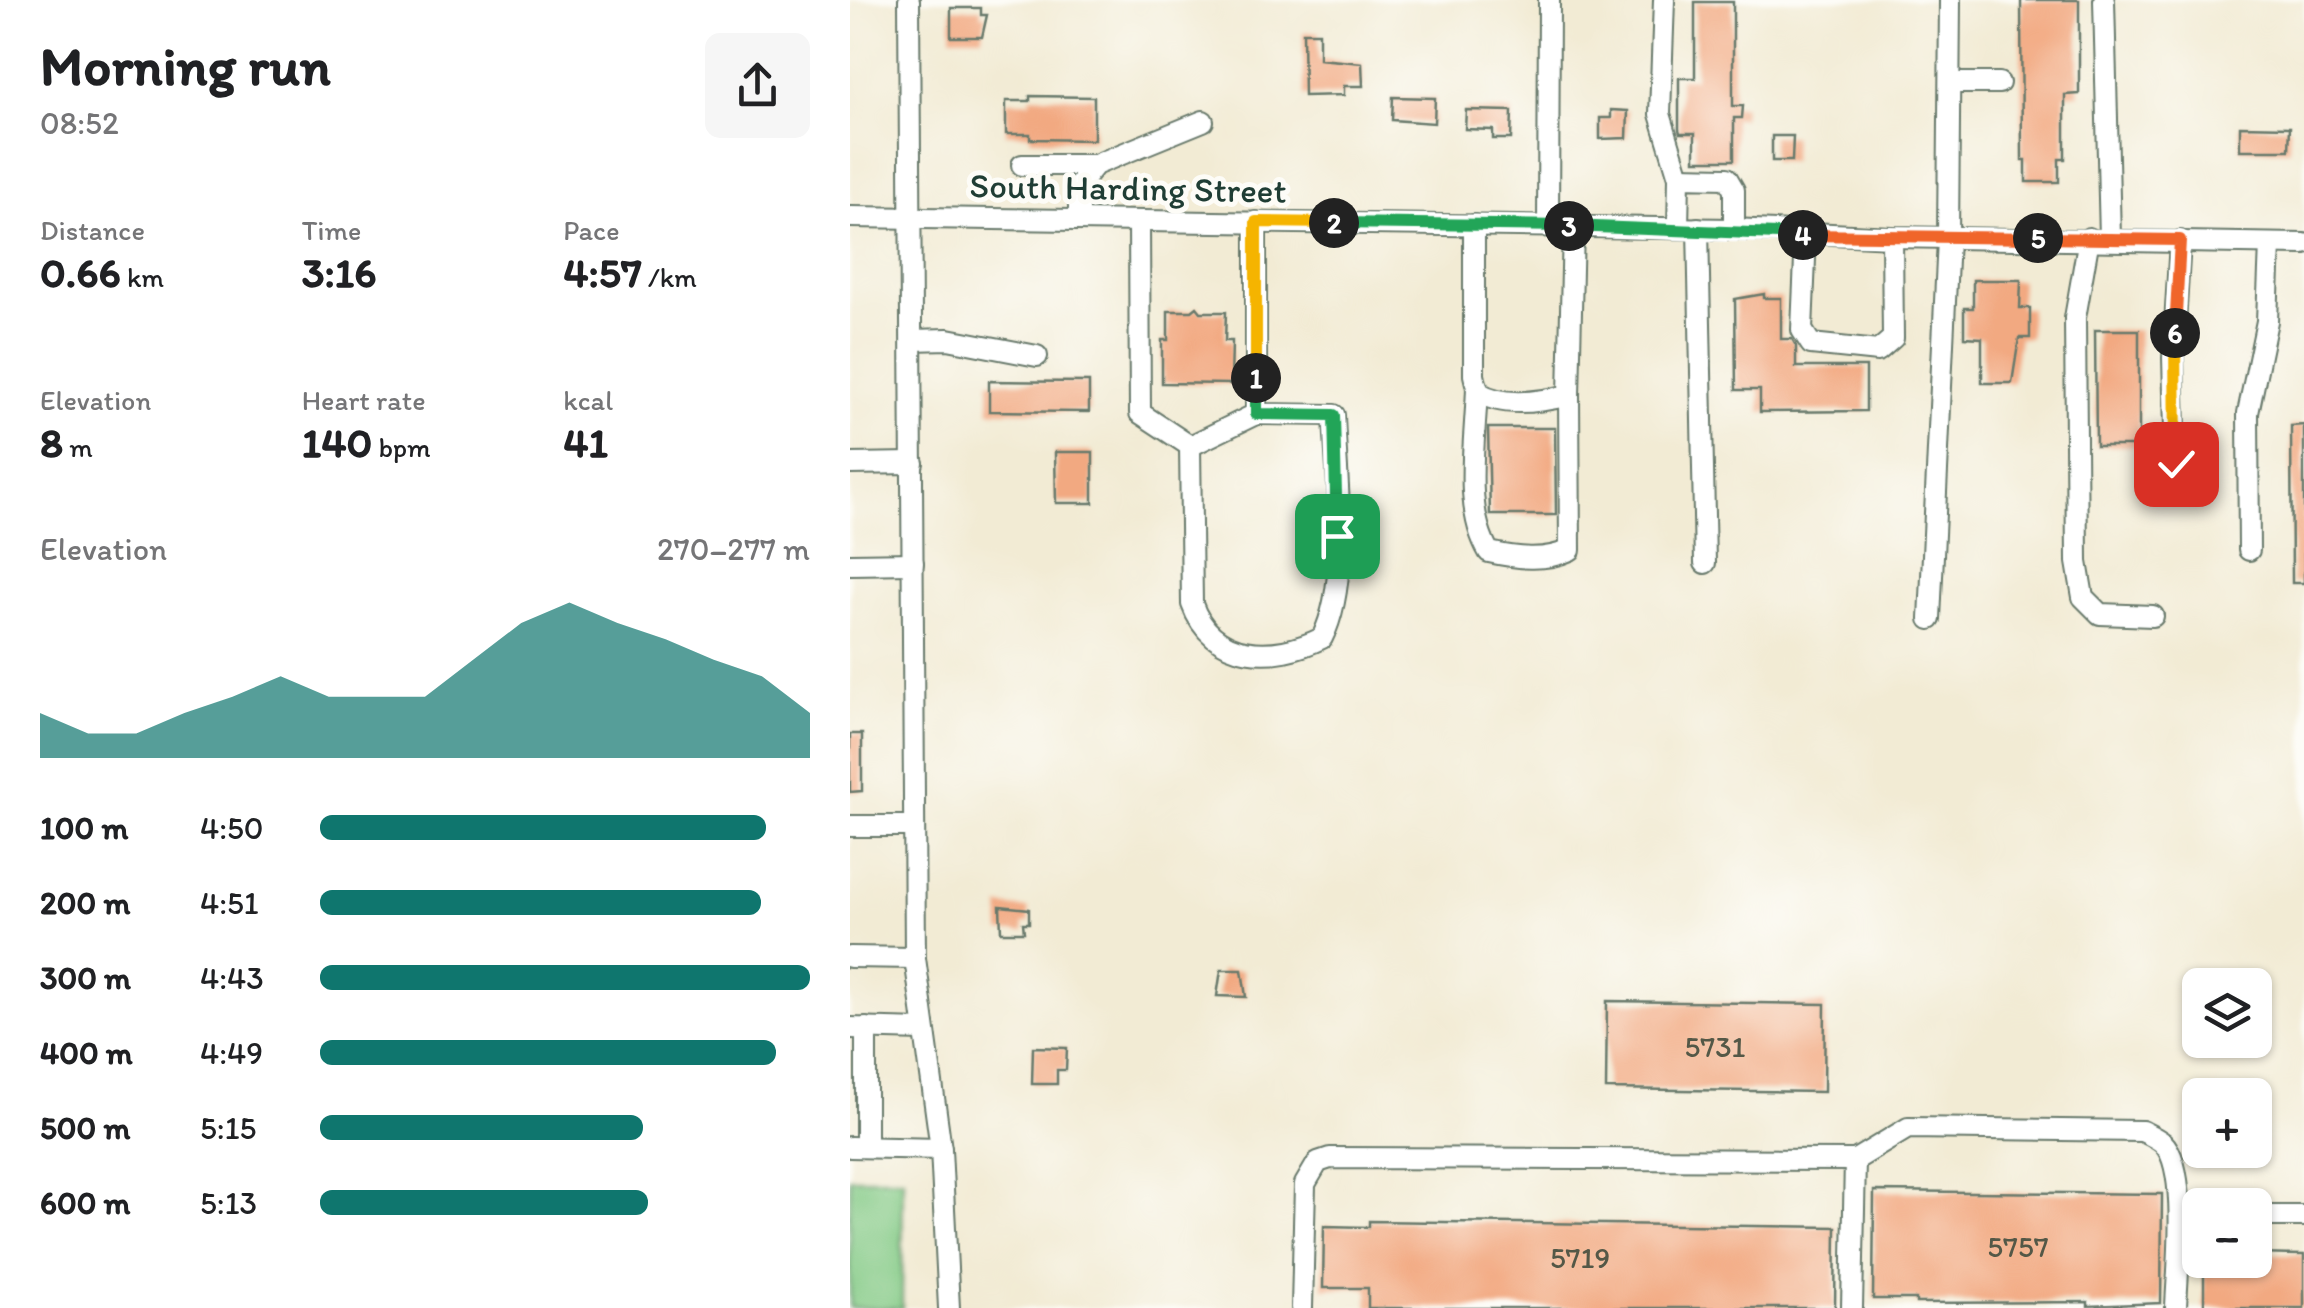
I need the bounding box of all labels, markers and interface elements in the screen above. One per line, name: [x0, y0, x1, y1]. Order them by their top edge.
text: Morning run: [40, 33, 331, 99]
button: share: [705, 33, 810, 138]
text: 08:52: [40, 104, 119, 142]
street label: South Harding Street: [969, 164, 1287, 212]
pin: 2: [1309, 198, 1359, 248]
pin: 3: [1544, 201, 1594, 251]
text: 2: [1327, 206, 1341, 240]
text: 3: [1561, 209, 1577, 243]
pin: 4: [1778, 210, 1828, 260]
text: Distance: [40, 213, 145, 247]
text: Time: [302, 213, 361, 247]
text: Pace: [563, 213, 619, 247]
pin: 5: [2013, 213, 2063, 263]
text: 4: [1795, 218, 1811, 252]
text: 5: [2031, 221, 2045, 255]
text: 0.66: [40, 247, 121, 298]
text: 3:16: [302, 247, 377, 298]
text: 4:57: [563, 247, 642, 298]
text: km: [121, 260, 164, 294]
text: /km: [642, 260, 697, 294]
pin: 6: [2150, 308, 2200, 358]
text: 6: [2168, 316, 2182, 350]
pin: 1: [1231, 353, 1281, 403]
text: 1: [1250, 361, 1263, 395]
text: Elevation: [40, 383, 151, 417]
text: Heart rate: [302, 383, 426, 417]
text: kcal: [563, 383, 613, 417]
text: 8: [40, 417, 63, 468]
text: 140: [302, 417, 372, 468]
text: 41: [563, 417, 608, 468]
pin: [2134, 422, 2219, 507]
text: m: [63, 430, 93, 464]
text: bpm: [372, 430, 431, 464]
icon: check: [2149, 437, 2204, 492]
pin: [1295, 494, 1380, 579]
icon: arrive: [1310, 509, 1365, 564]
text: Elevation: [40, 530, 167, 568]
text: 270–277 m: [657, 530, 810, 568]
text: 100 m: [40, 809, 128, 847]
text: 4:50: [200, 809, 264, 847]
text: 200 m: [40, 884, 130, 922]
text: 4:51: [200, 884, 259, 922]
text: 300 m: [40, 959, 131, 997]
text: 4:43: [200, 959, 264, 997]
map controls: [2182, 968, 2272, 1278]
button: layers: [2182, 968, 2272, 1058]
house number: 5731: [1685, 1028, 1746, 1065]
text: 400 m: [40, 1034, 133, 1072]
text: 4:49: [200, 1034, 263, 1072]
button: +: [2182, 1078, 2272, 1168]
text: 500 m: [40, 1109, 130, 1147]
text: 5:15: [200, 1109, 256, 1147]
text: 600 m: [40, 1184, 130, 1222]
text: 5:13: [200, 1184, 257, 1222]
button: −: [2182, 1188, 2272, 1278]
house number: 5757: [1987, 1228, 2049, 1265]
house number: 5719: [1550, 1239, 1610, 1276]

